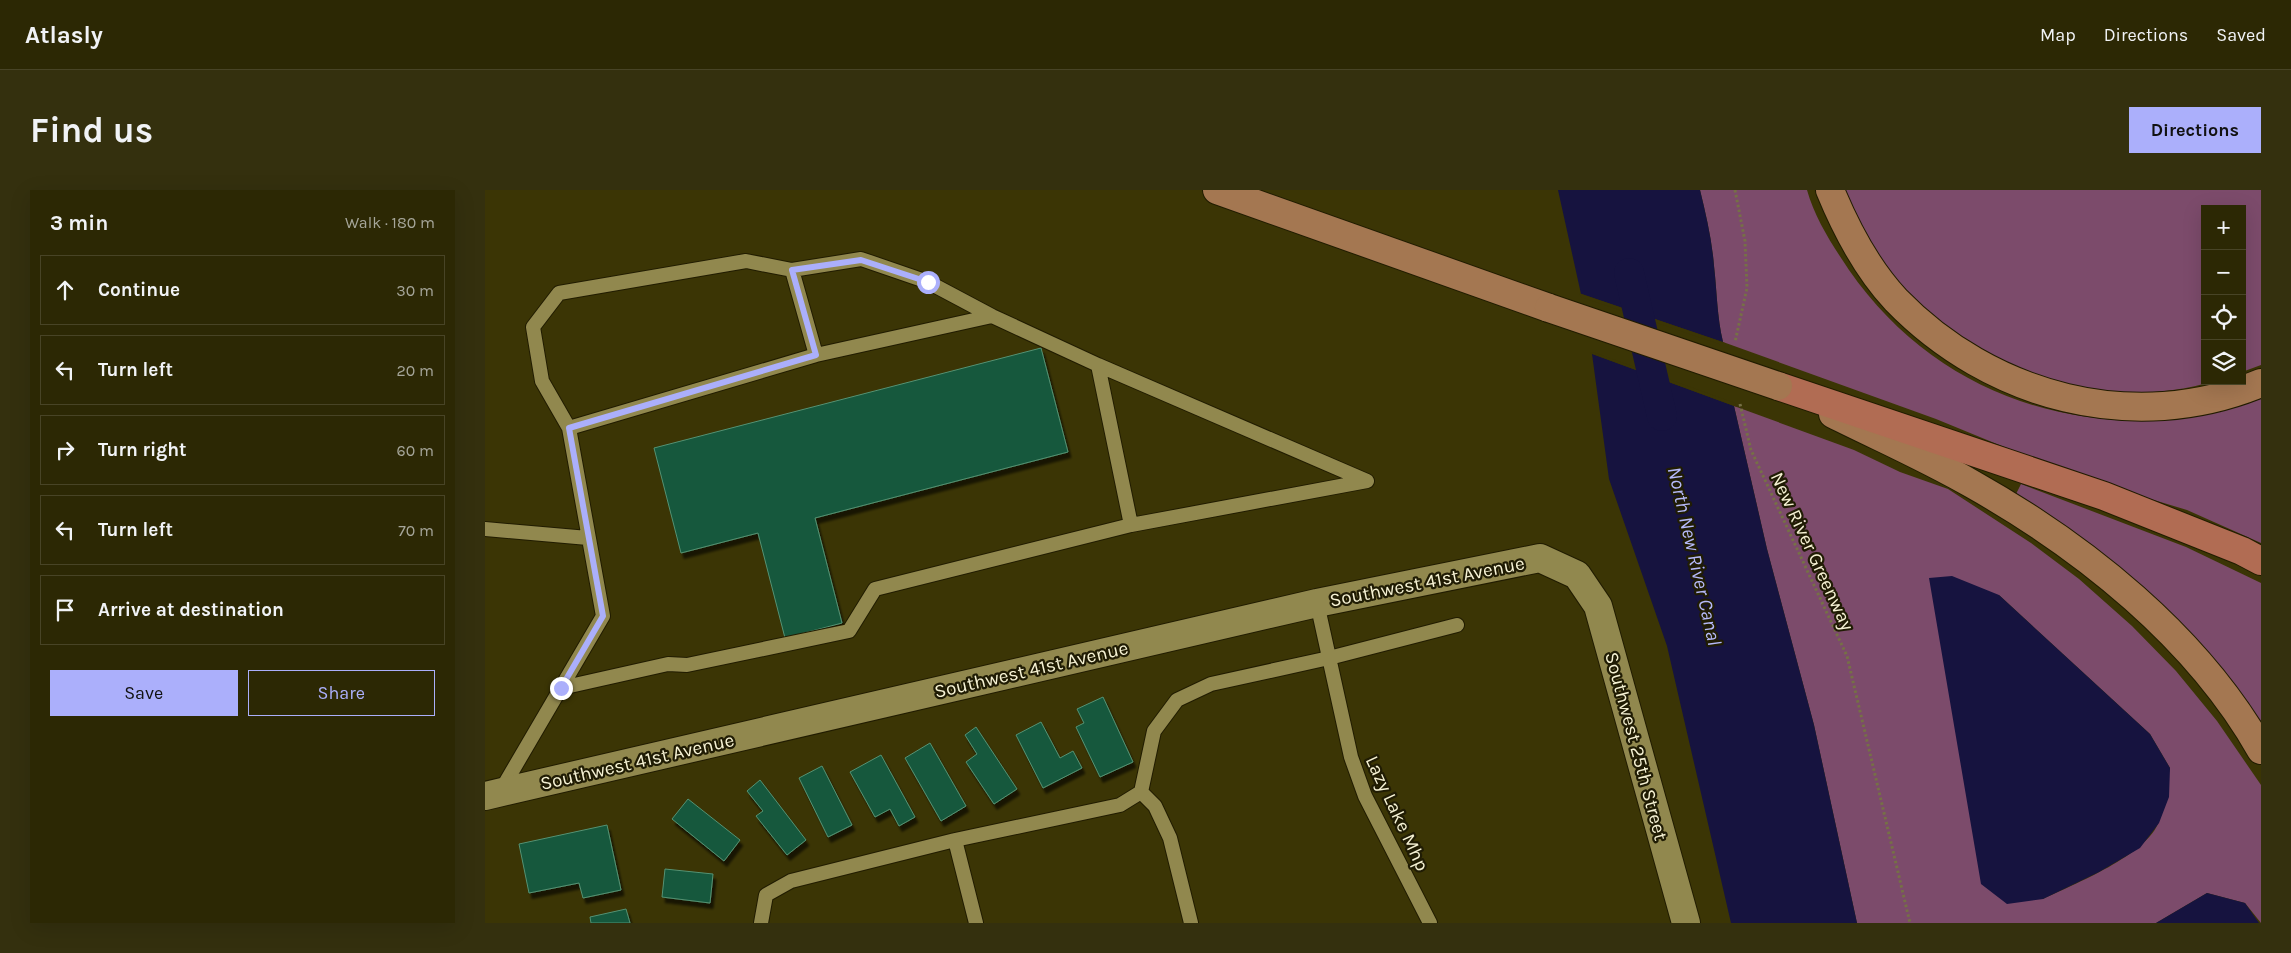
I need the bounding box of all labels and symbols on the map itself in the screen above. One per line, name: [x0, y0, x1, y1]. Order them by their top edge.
route start: [917, 271, 940, 294]
water label: North New River Canal: [1663, 464, 1726, 648]
street label: New River Greenway: [1766, 469, 1859, 634]
street label: Southwest 41st Avenue: [1328, 552, 1527, 612]
street label: Southwest 41st Avenue: [932, 637, 1130, 703]
street label: Southwest 25th Street: [1600, 650, 1672, 843]
route end: [550, 677, 573, 700]
street label: Southwest 41st Avenue: [538, 729, 736, 795]
street label: Lazy Lake Mhp: [1361, 752, 1433, 875]

